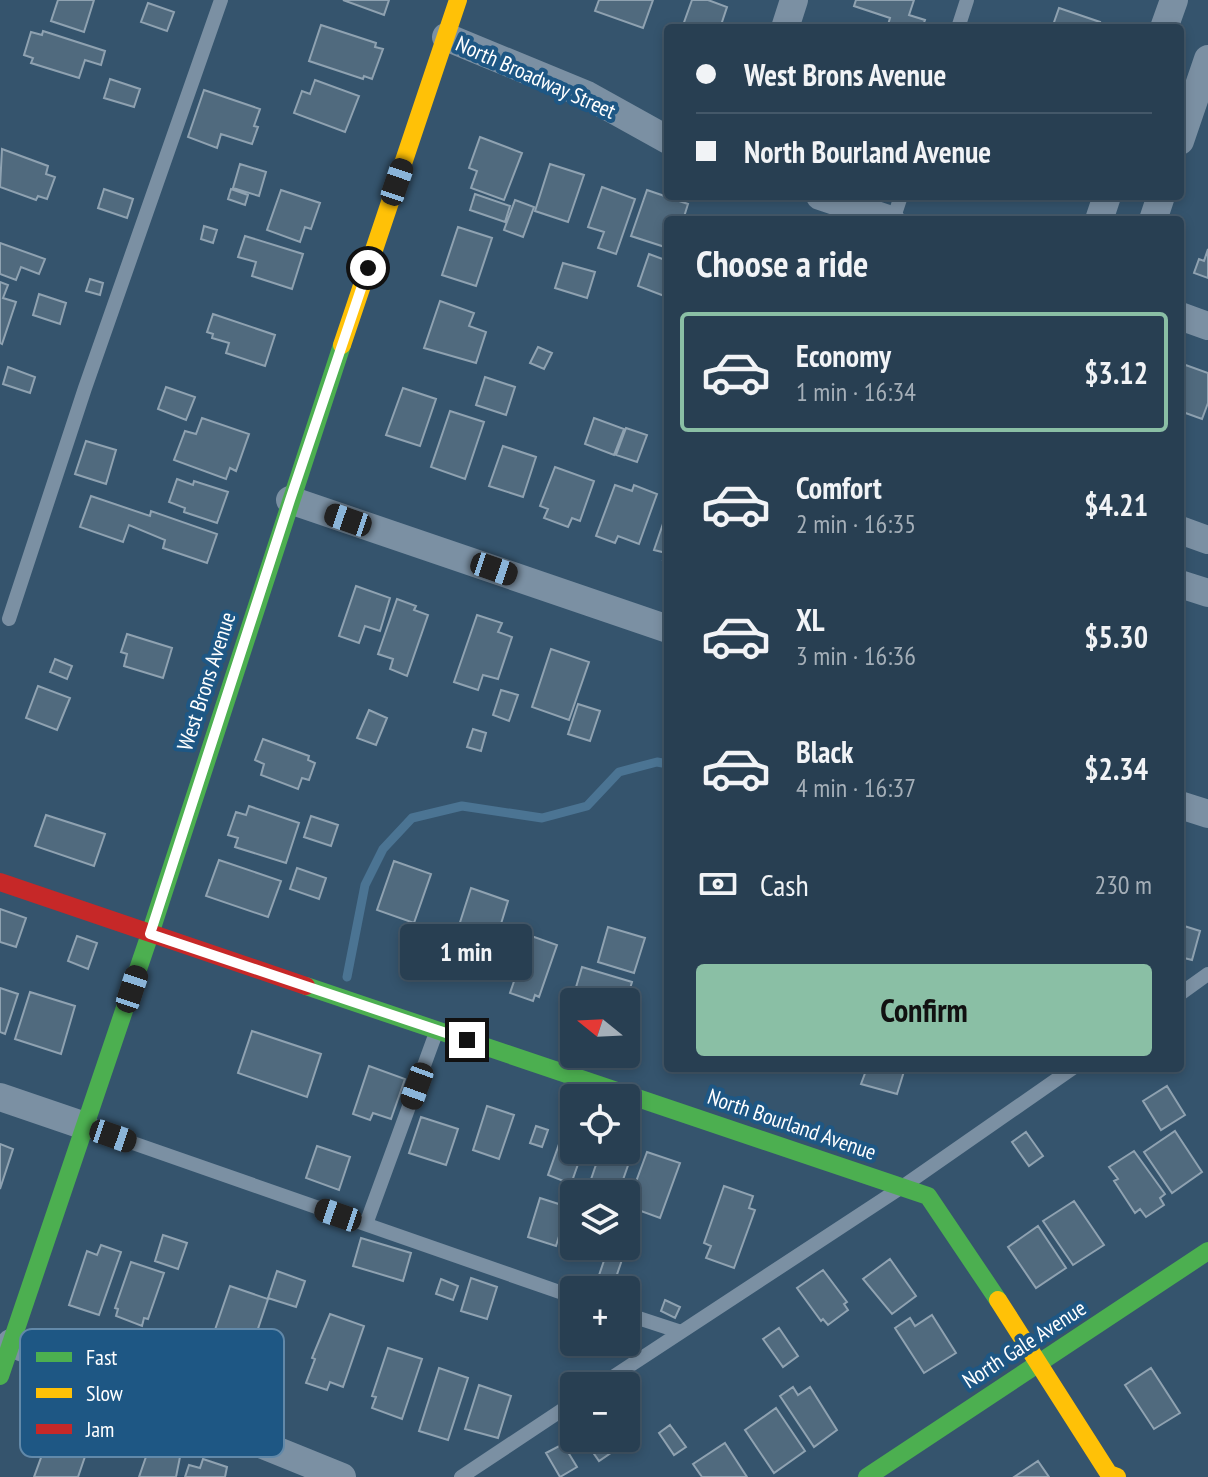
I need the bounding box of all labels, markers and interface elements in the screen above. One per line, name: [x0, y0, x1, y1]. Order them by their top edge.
street label: North Broadway Street: [452, 29, 620, 125]
text: West Brons Avenue: [744, 55, 946, 94]
text: North Bourland Avenue: [744, 132, 991, 171]
car: [378, 155, 416, 209]
text: Choose a ride: [696, 240, 868, 287]
route start: [350, 250, 386, 286]
icon: car: [700, 336, 772, 408]
text: Economy: [796, 336, 891, 375]
text: $3.12: [1084, 353, 1148, 392]
text: 1 min · 16:34: [796, 375, 916, 408]
icon: car: [700, 468, 772, 540]
text: Comfort: [796, 468, 882, 507]
text: $4.21: [1084, 485, 1148, 524]
car: [321, 501, 375, 539]
text: 2 min · 16:35: [796, 507, 916, 540]
car: [467, 550, 521, 588]
icon: car: [700, 600, 772, 672]
text: XL: [796, 600, 825, 639]
street label: West Brons Avenue: [170, 608, 242, 754]
text: $5.30: [1084, 617, 1148, 656]
text: 3 min · 16:36: [796, 639, 916, 672]
icon: car: [700, 732, 772, 804]
text: Black: [796, 732, 853, 771]
text: $2.34: [1084, 749, 1148, 788]
text: 4 min · 16:37: [796, 771, 916, 804]
icon: cash: [696, 862, 740, 906]
text: Cash: [760, 865, 809, 904]
text: 230 m: [1094, 868, 1152, 901]
callout: 1 min: [401, 924, 533, 980]
text: 1 min: [440, 935, 492, 968]
car: [113, 962, 151, 1016]
button: Confirm: [696, 964, 1152, 1056]
north arrow: [560, 988, 640, 1068]
map controls: [560, 988, 640, 1452]
route end: [449, 1022, 485, 1058]
car: [398, 1059, 436, 1113]
street label: North Bourland Avenue: [704, 1082, 880, 1166]
button: locate: [560, 1084, 640, 1164]
car: [86, 1117, 140, 1155]
button: layers: [560, 1180, 640, 1260]
car: [311, 1196, 365, 1234]
button: +: [560, 1276, 640, 1356]
street label: North Gale Avenue: [957, 1294, 1091, 1394]
legend: [20, 1329, 284, 1457]
text: Fast: [86, 1343, 117, 1371]
button: −: [560, 1372, 640, 1452]
text: Slow: [86, 1379, 123, 1407]
text: Jam: [85, 1415, 114, 1443]

